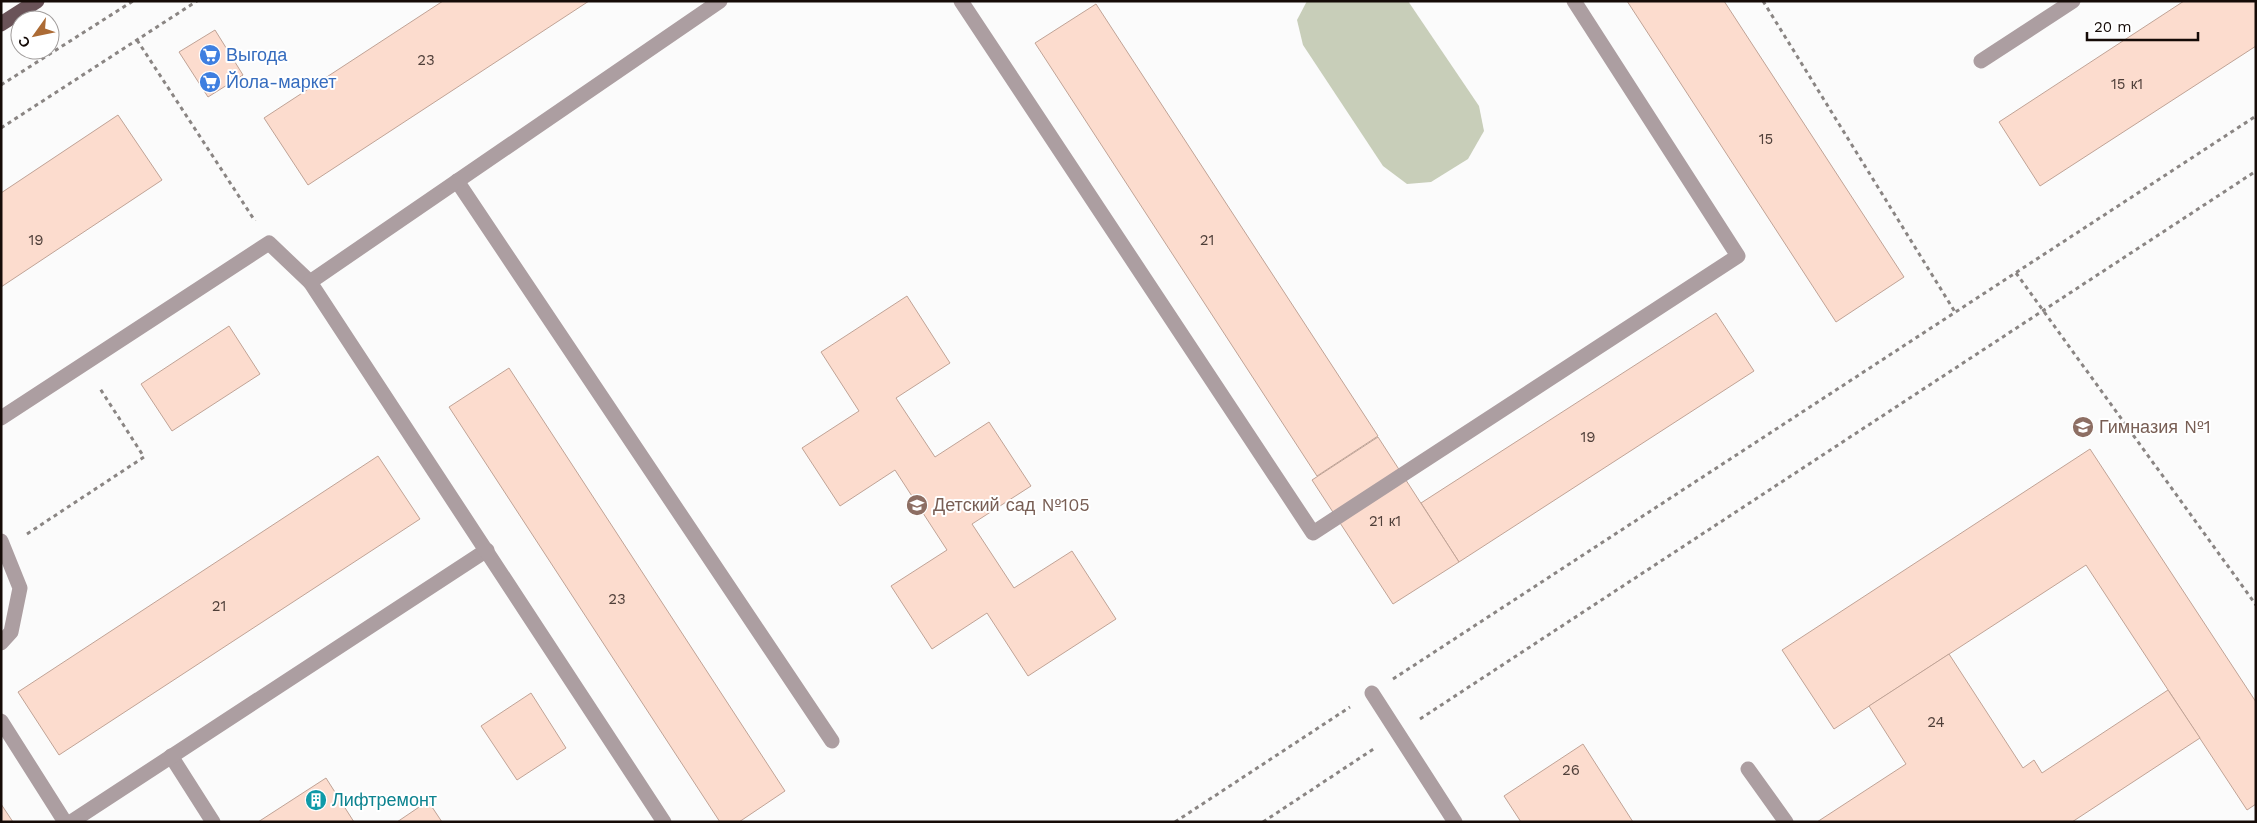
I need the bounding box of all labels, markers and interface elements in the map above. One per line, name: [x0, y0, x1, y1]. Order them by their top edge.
north arrow: [10, 10, 60, 60]
scale bar: [2087, 10, 2198, 42]
text: 20 m: [2094, 18, 2132, 36]
text: С: [15, 33, 34, 51]
supermarket icon: Выгода: [198, 43, 222, 67]
place label: Выгода: [226, 44, 288, 65]
house number: 23: [417, 51, 435, 69]
supermarket icon: Йола-маркет: [198, 70, 222, 94]
place label: Йола-маркет: [226, 71, 336, 92]
house number: 15 к1: [2111, 75, 2143, 93]
house number: 15: [1759, 130, 1773, 148]
house number: 19: [28, 231, 44, 249]
house number: 21: [1200, 231, 1214, 249]
school or university icon: Гимназия №1: [2071, 415, 2095, 439]
place label: Гимназия №1: [2099, 416, 2211, 437]
house number: 19: [1580, 428, 1596, 446]
school or university icon: Детский сад №105: [905, 493, 929, 517]
place label: Детский сад №105: [933, 494, 1090, 515]
house number: 21 к1: [1369, 512, 1401, 530]
house number: 23: [608, 590, 626, 608]
house number: 21: [212, 597, 226, 615]
house number: 24: [1927, 713, 1945, 731]
house number: 26: [1562, 761, 1580, 779]
building icon: Лифтремонт: [304, 788, 328, 812]
place label: Лифтремонт: [332, 789, 437, 810]

